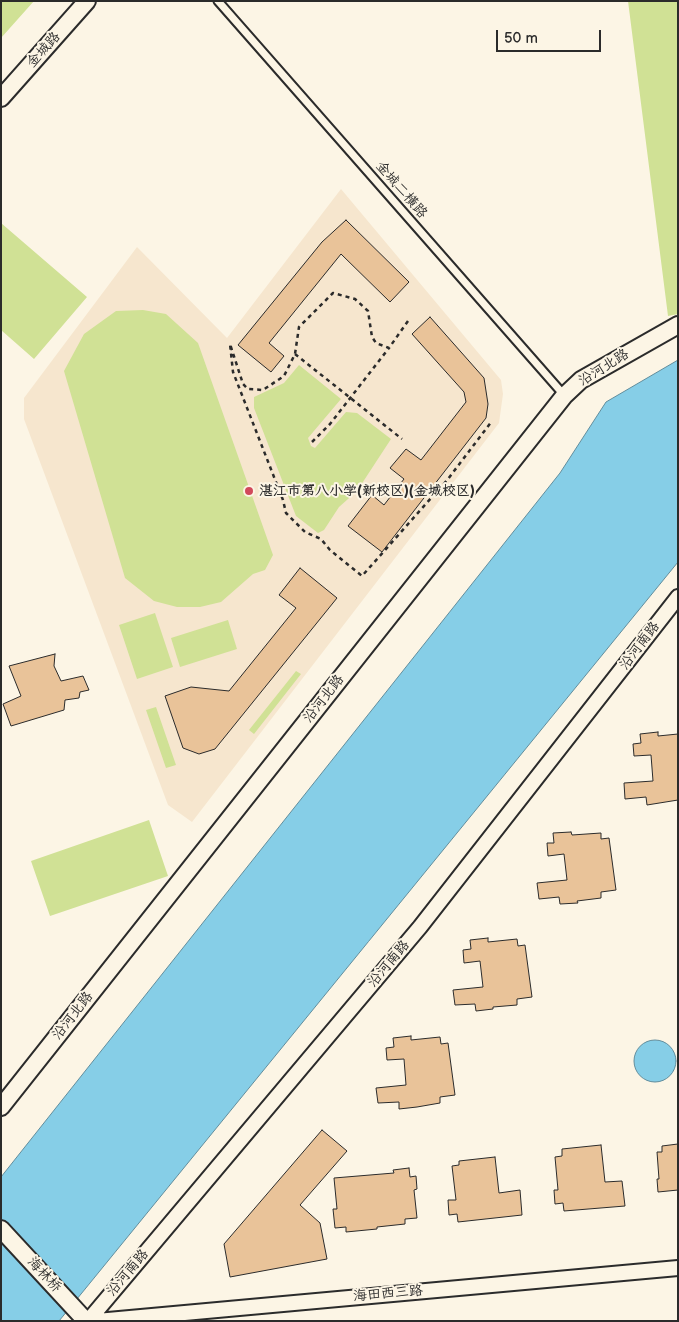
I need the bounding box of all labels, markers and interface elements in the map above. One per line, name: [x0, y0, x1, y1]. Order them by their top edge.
scale bar: [499, 20, 604, 52]
street label: 金城路: [24, 29, 64, 71]
text: 50 m: [504, 29, 538, 48]
street label: 金城二横路: [372, 158, 430, 222]
street label: 沿河北路: [576, 346, 632, 390]
place label: 湛江市第八小学(新校区)(金城校区): [259, 483, 475, 499]
marker: 湛江市第八小学(新校区)(金城校区): [243, 485, 255, 497]
street label: 沿河南路: [616, 619, 664, 673]
street label: 沿河北路: [300, 672, 348, 726]
street label: 沿河南路: [365, 937, 413, 991]
street label: 沿河北路: [49, 989, 97, 1043]
street label: 沿河南路: [104, 1246, 152, 1300]
street label: 海林桥: [24, 1254, 64, 1296]
street label: 海田西三路: [352, 1283, 424, 1305]

